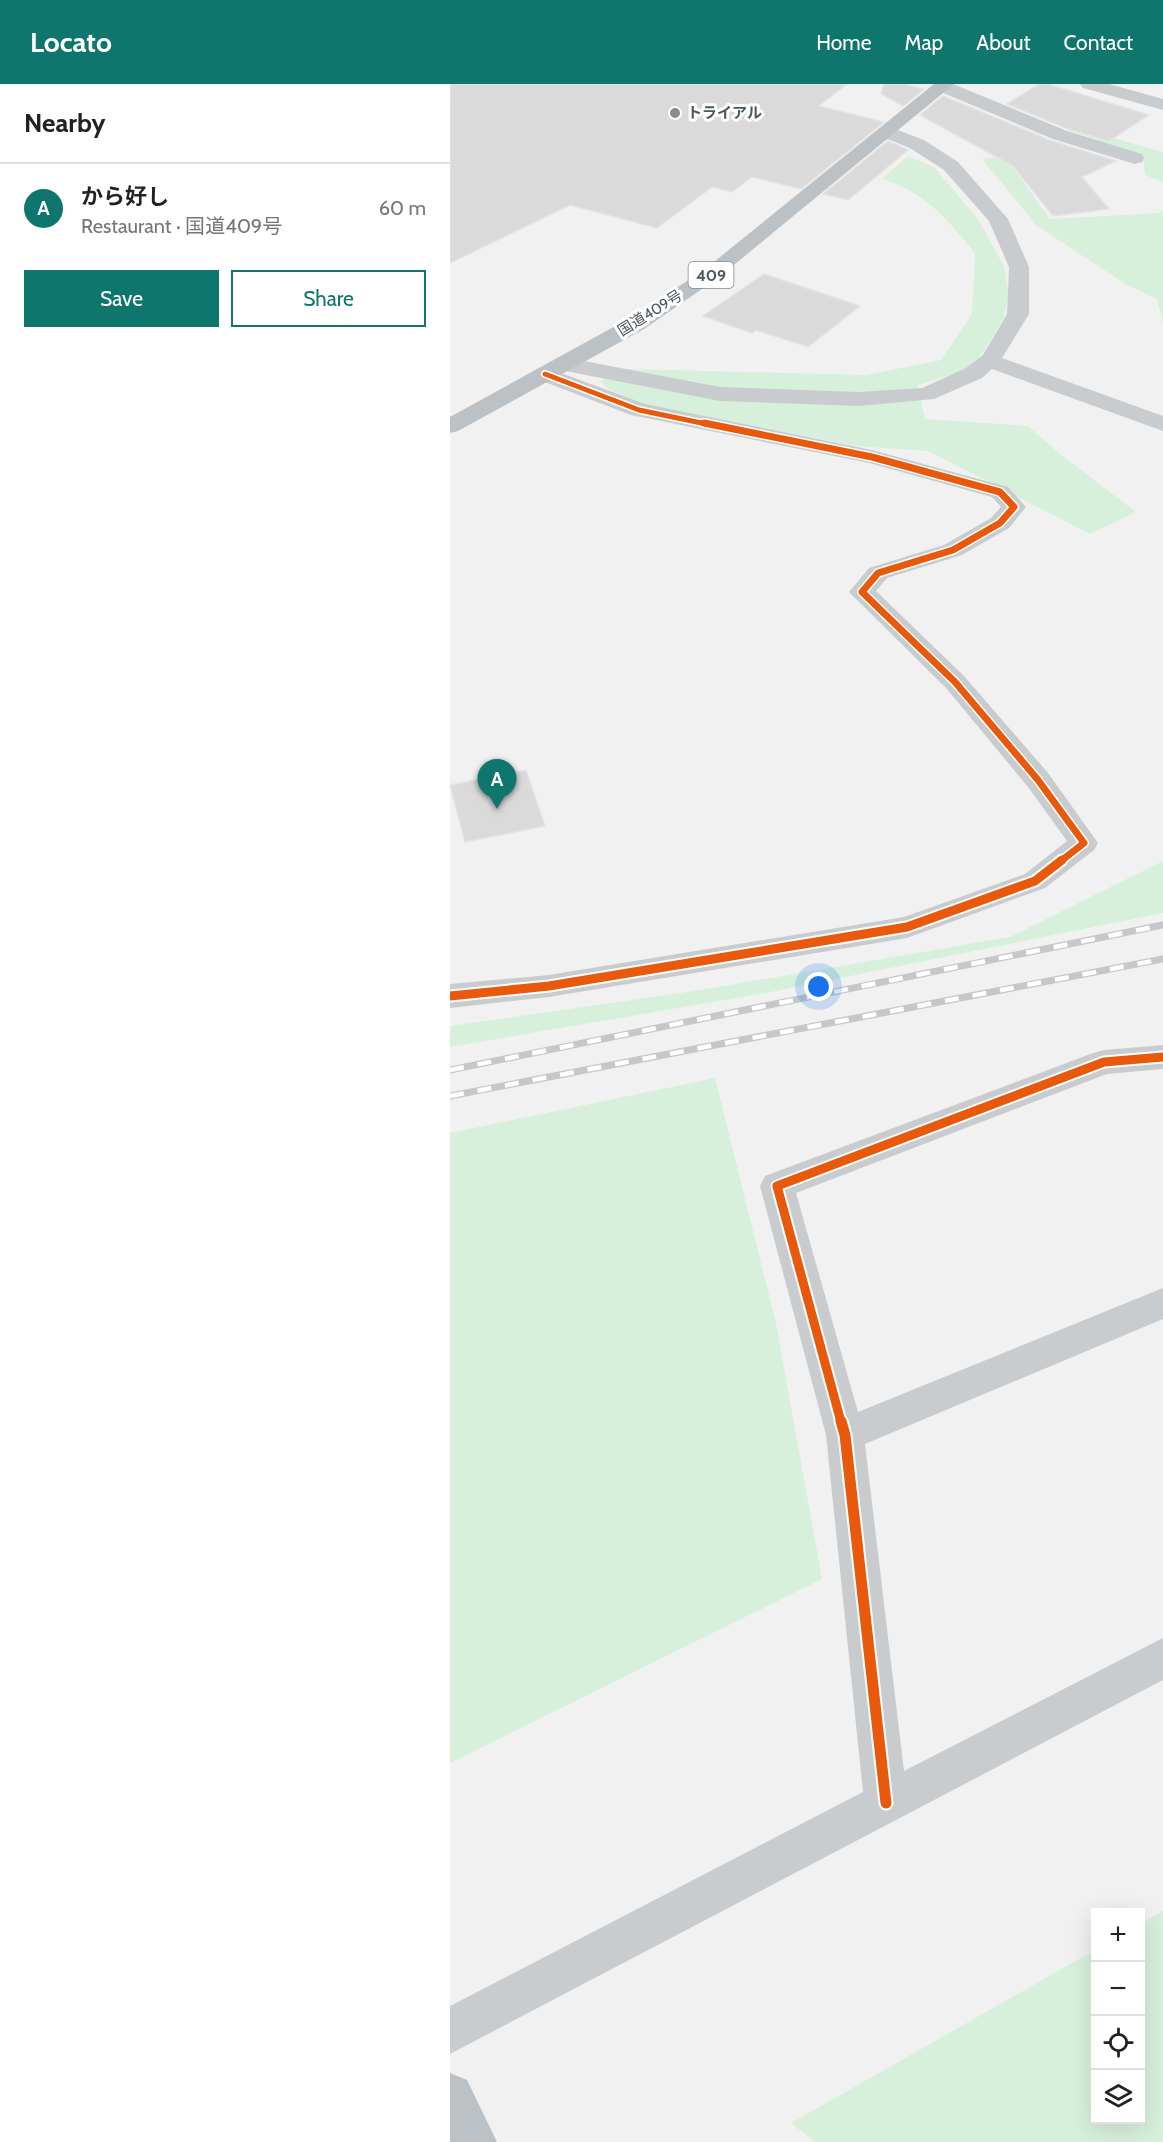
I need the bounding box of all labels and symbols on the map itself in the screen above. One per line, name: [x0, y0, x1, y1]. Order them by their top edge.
place label: トライアル: [687, 104, 762, 122]
marker: トライアル: [668, 106, 682, 120]
road number: 409: [688, 262, 734, 288]
street label: 国道409号: [614, 286, 686, 340]
pin: A: [478, 760, 516, 809]
your location: [804, 972, 833, 1001]

